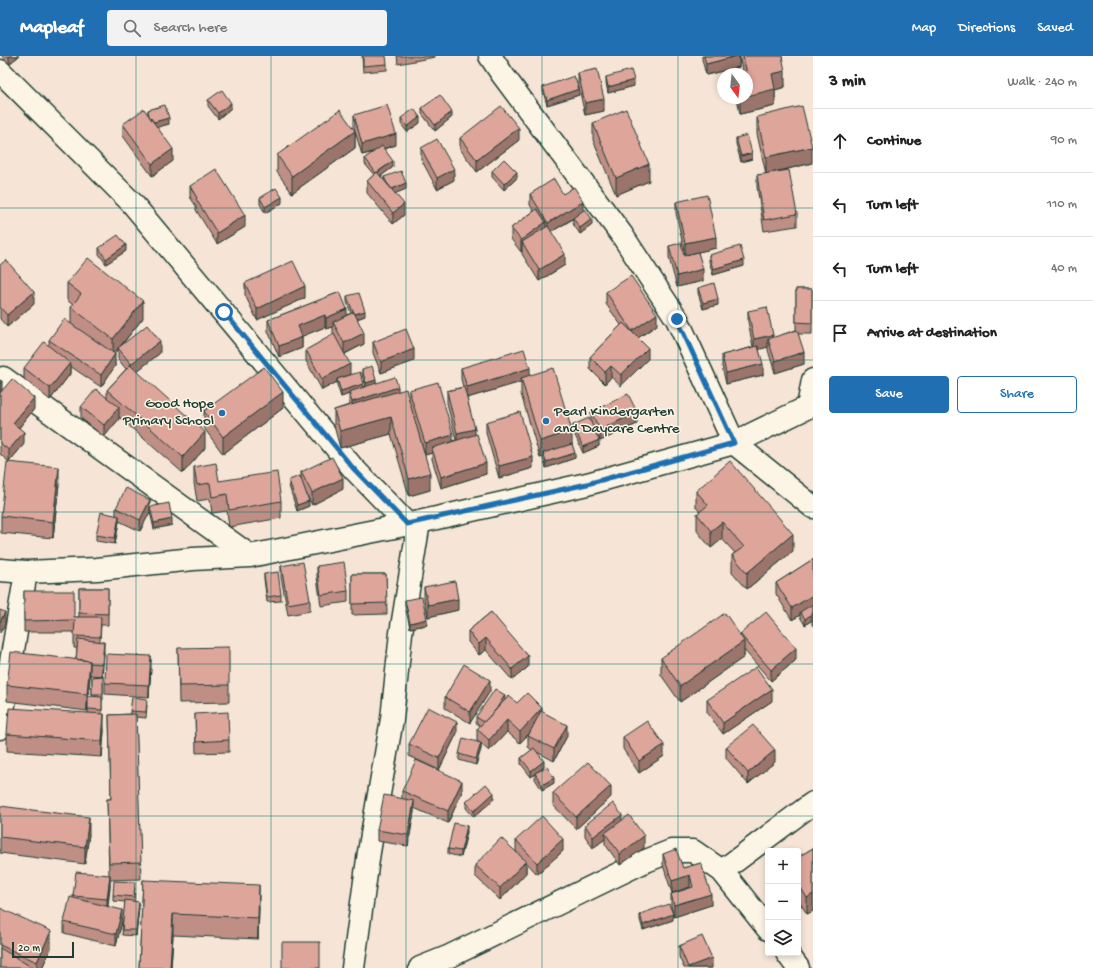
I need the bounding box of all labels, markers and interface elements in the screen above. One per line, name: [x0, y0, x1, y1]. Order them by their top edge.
search box: [107, 10, 387, 46]
text: Mapleaf: [20, 17, 83, 40]
icon: search: [121, 17, 143, 39]
text: Search here: [153, 19, 227, 37]
text: Map: [912, 20, 936, 37]
text: Directions: [958, 20, 1015, 37]
text: Saved: [1037, 20, 1073, 37]
north arrow: [717, 68, 753, 104]
text: 3 min: [829, 72, 866, 92]
text: Walk · 240 m: [1008, 75, 1077, 90]
icon: ahead: [829, 130, 851, 152]
text: Continue: [867, 132, 921, 150]
text: 90 m: [1051, 133, 1077, 148]
icon: left: [829, 194, 851, 216]
text: Turn left: [867, 196, 918, 214]
text: 110 m: [1047, 197, 1077, 212]
icon: left: [829, 258, 851, 280]
text: Turn left: [867, 260, 918, 278]
text: 40 m: [1051, 261, 1077, 276]
route start: [215, 303, 233, 321]
route end: [668, 310, 686, 328]
icon: arrive: [829, 322, 851, 344]
text: Arrive at destination: [867, 324, 997, 342]
button: Save: [829, 376, 949, 413]
button: Share: [957, 376, 1077, 413]
place label: Good Hope Primary School: [122, 395, 214, 430]
place label: Pearl Kindergarten and Daycare Centre: [553, 403, 680, 438]
marker: Good Hope Primary School: [217, 408, 227, 418]
marker: Pearl Kindergarten and Daycare Centre: [541, 416, 551, 426]
map controls: [765, 848, 801, 956]
button: +: [765, 848, 801, 884]
button: −: [765, 884, 801, 920]
button: layers: [765, 920, 801, 956]
scale bar: [12, 940, 74, 959]
text: 20 m: [18, 943, 40, 955]

